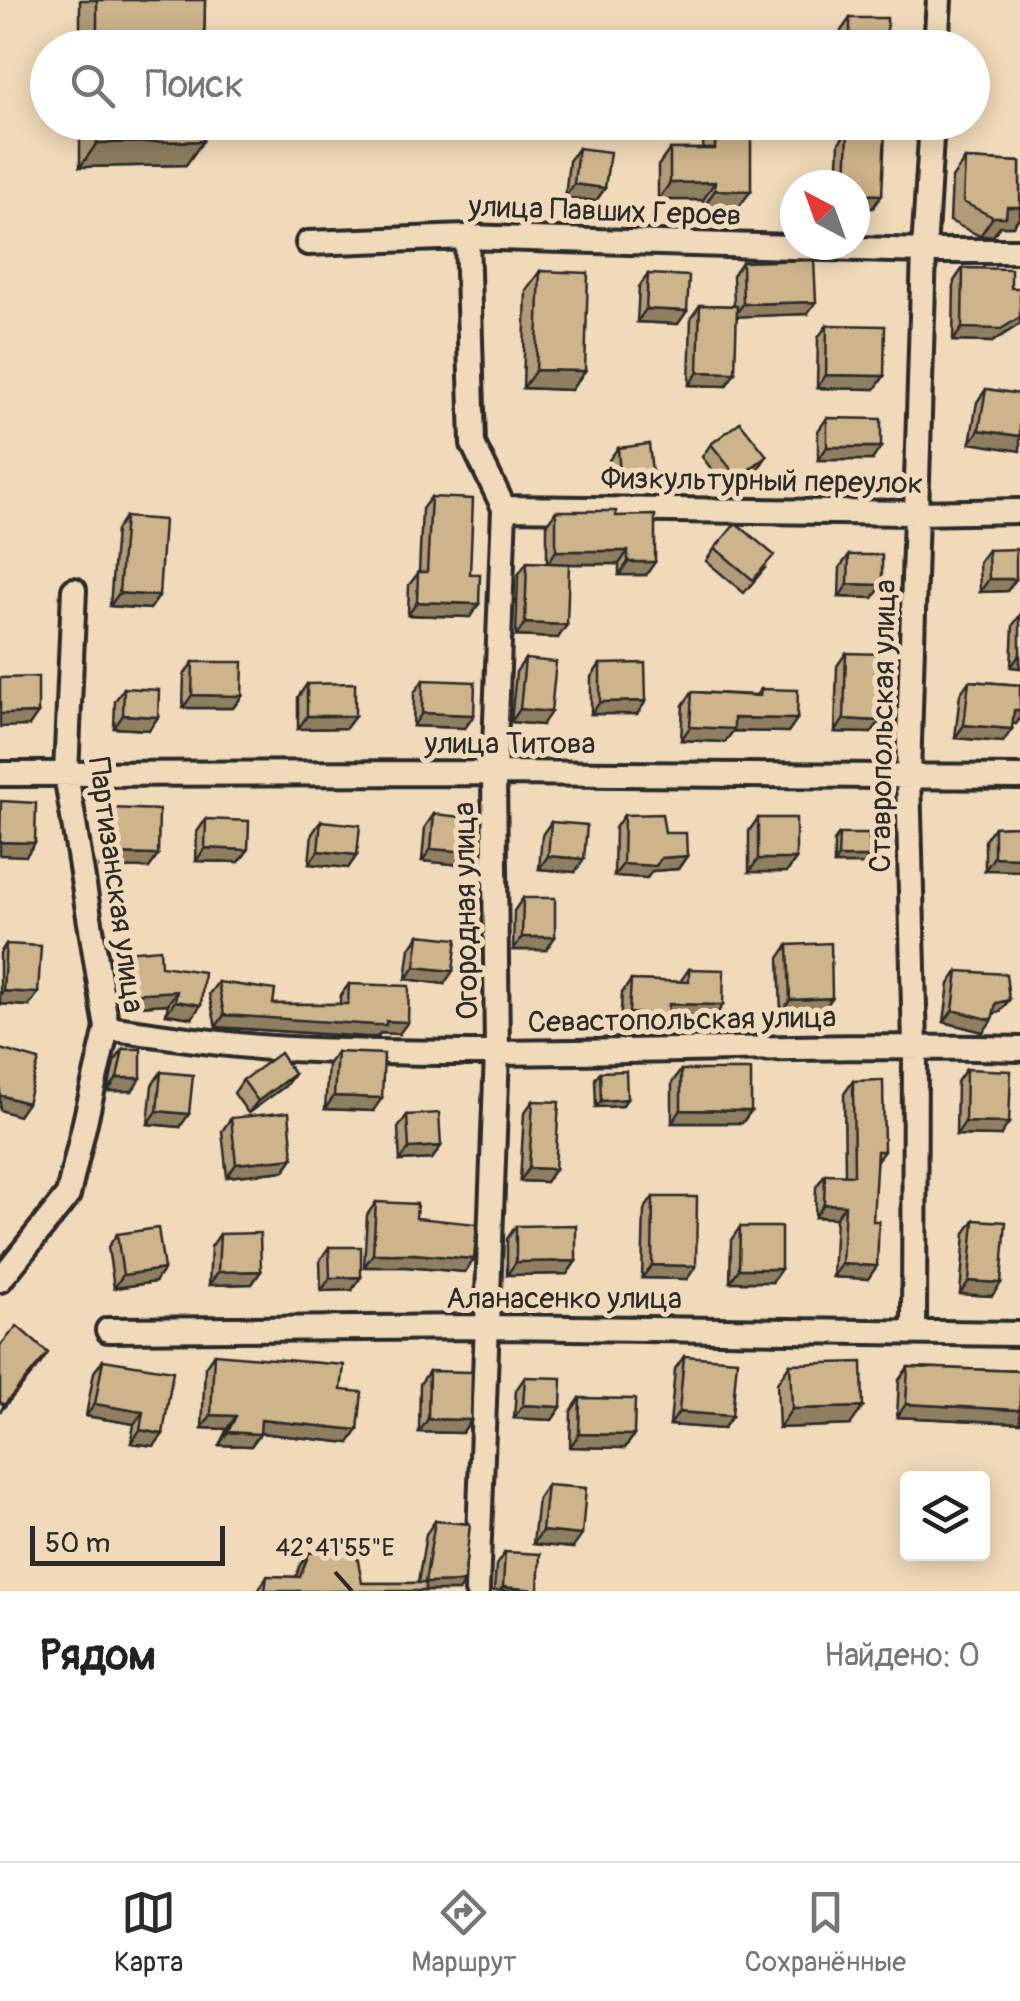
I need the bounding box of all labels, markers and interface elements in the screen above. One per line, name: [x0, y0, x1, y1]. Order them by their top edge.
search box: [30, 30, 990, 140]
icon: search: [65, 58, 120, 113]
text: Поиск: [145, 61, 244, 109]
north arrow: [780, 170, 870, 260]
street label: улица Павших Героев: [467, 188, 742, 234]
street label: Физкультурный переулок: [601, 460, 923, 502]
street label: Ставропольская улица: [862, 579, 904, 873]
street label: улица Титова: [423, 725, 596, 762]
street label: Партизанская улица: [80, 755, 152, 1015]
street label: Огородная улица: [446, 802, 486, 1020]
street label: Севастопольская улица: [527, 999, 837, 1041]
street label: Аланасенко улица: [446, 1280, 682, 1317]
map controls: [900, 1471, 990, 1561]
button: layers: [900, 1471, 990, 1561]
scale bar: [30, 1521, 225, 1566]
text: 50 m: [45, 1526, 110, 1561]
text: 42°41'55"E: [276, 1533, 394, 1564]
text: Рядом: [40, 1630, 156, 1682]
text: Найдено: 0: [824, 1636, 980, 1676]
tab: Карта: [114, 1885, 183, 1980]
tab: Маршрут: [411, 1885, 517, 1980]
tab: Сохранённые: [745, 1885, 906, 1980]

